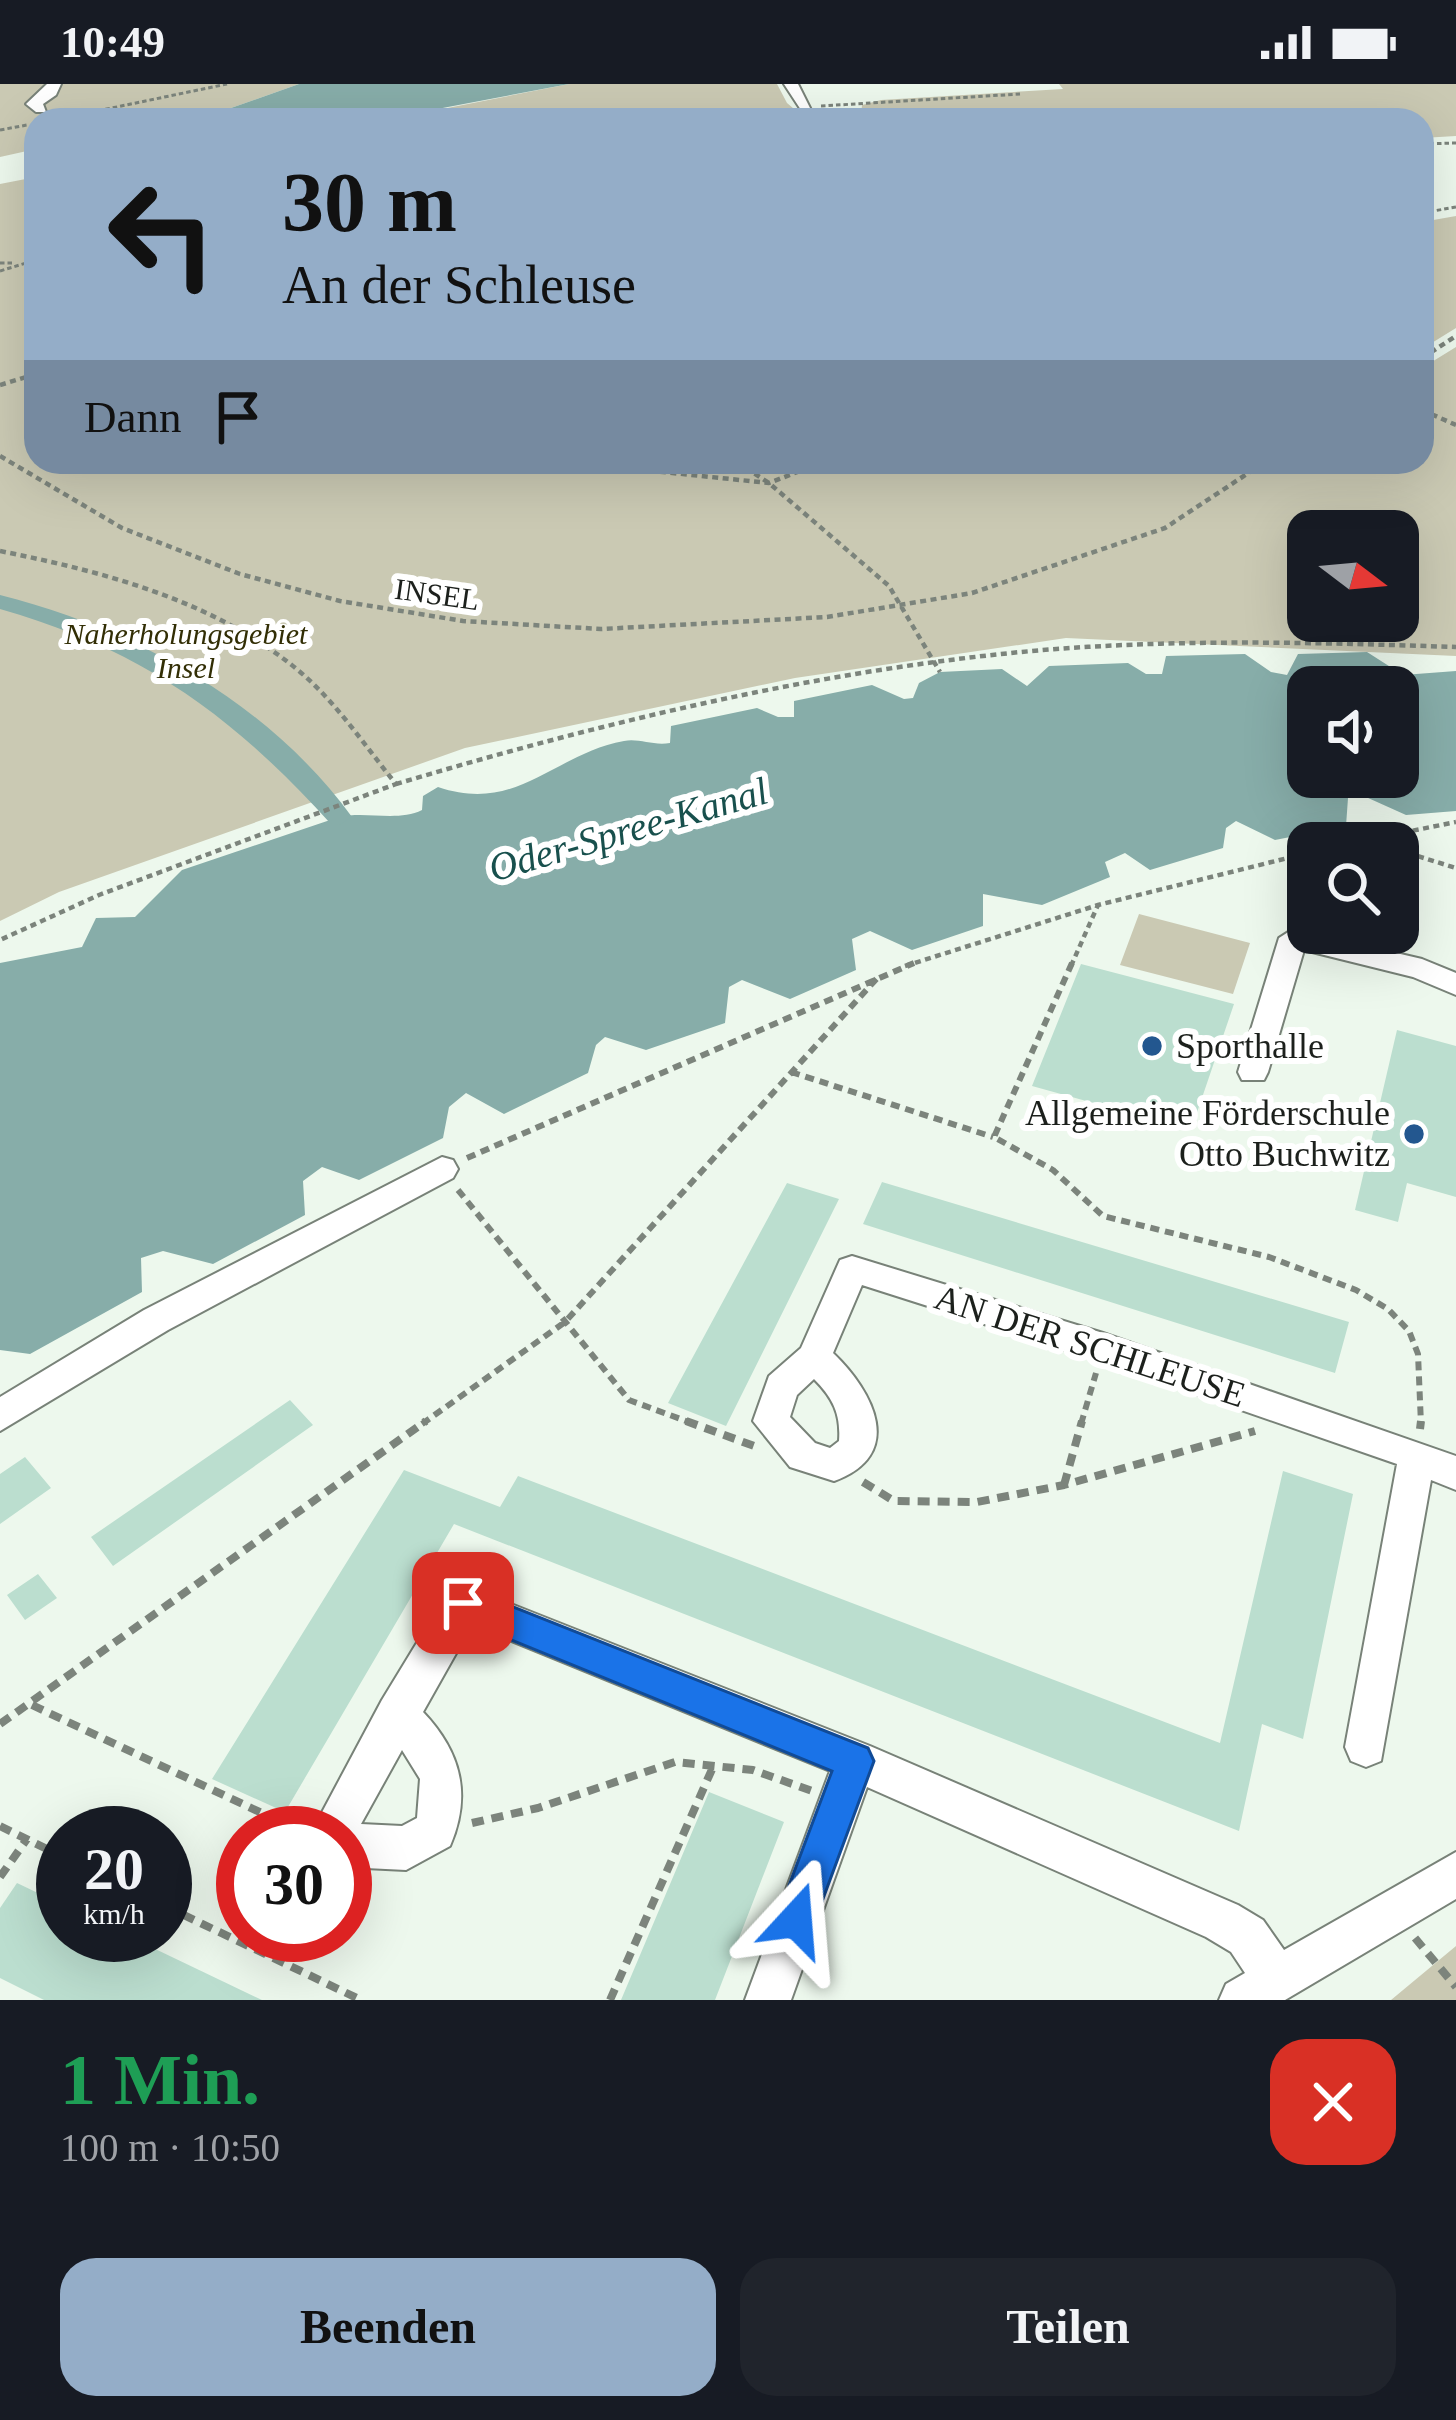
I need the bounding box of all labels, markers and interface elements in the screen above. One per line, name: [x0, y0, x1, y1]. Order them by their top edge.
text: 10:49: [60, 17, 165, 67]
icon: left: [84, 156, 240, 312]
text: 30 m: [282, 156, 457, 249]
text: An der Schleuse: [282, 255, 636, 315]
icon: arrive: [205, 384, 271, 450]
text: Dann: [84, 392, 181, 442]
north arrow: [1287, 510, 1419, 642]
map controls: [1287, 510, 1419, 954]
street label: INSEL: [393, 572, 481, 616]
park label: Naherholungsgebiet Insel: [64, 617, 308, 684]
button: sound: [1287, 666, 1419, 798]
water label: Oder-Spree-Kanal: [484, 769, 773, 890]
button: search: [1287, 822, 1419, 954]
place label: Sporthalle: [1176, 1026, 1324, 1066]
marker: Sporthalle: [1139, 1033, 1165, 1059]
place label: Allgemeine Förderschule Otto Buchwitz: [1025, 1093, 1390, 1174]
marker: Allgemeine Förderschule Otto Buchwitz: [1401, 1121, 1427, 1147]
street label: AN DER SCHLEUSE: [930, 1277, 1250, 1415]
pin: [412, 1552, 514, 1654]
icon: arrive: [430, 1570, 496, 1636]
speed limit sign: 30: [216, 1806, 372, 1962]
text: 20: [84, 1836, 144, 1902]
position arrow: [733, 1857, 859, 1983]
text: km/h: [83, 1897, 145, 1930]
button: close: [1270, 2039, 1396, 2165]
text: 1 Min.: [60, 2040, 260, 2120]
text: 100 m · 10:50: [60, 2126, 280, 2169]
button: Beenden: [60, 2258, 716, 2396]
button: Teilen: [740, 2258, 1396, 2396]

